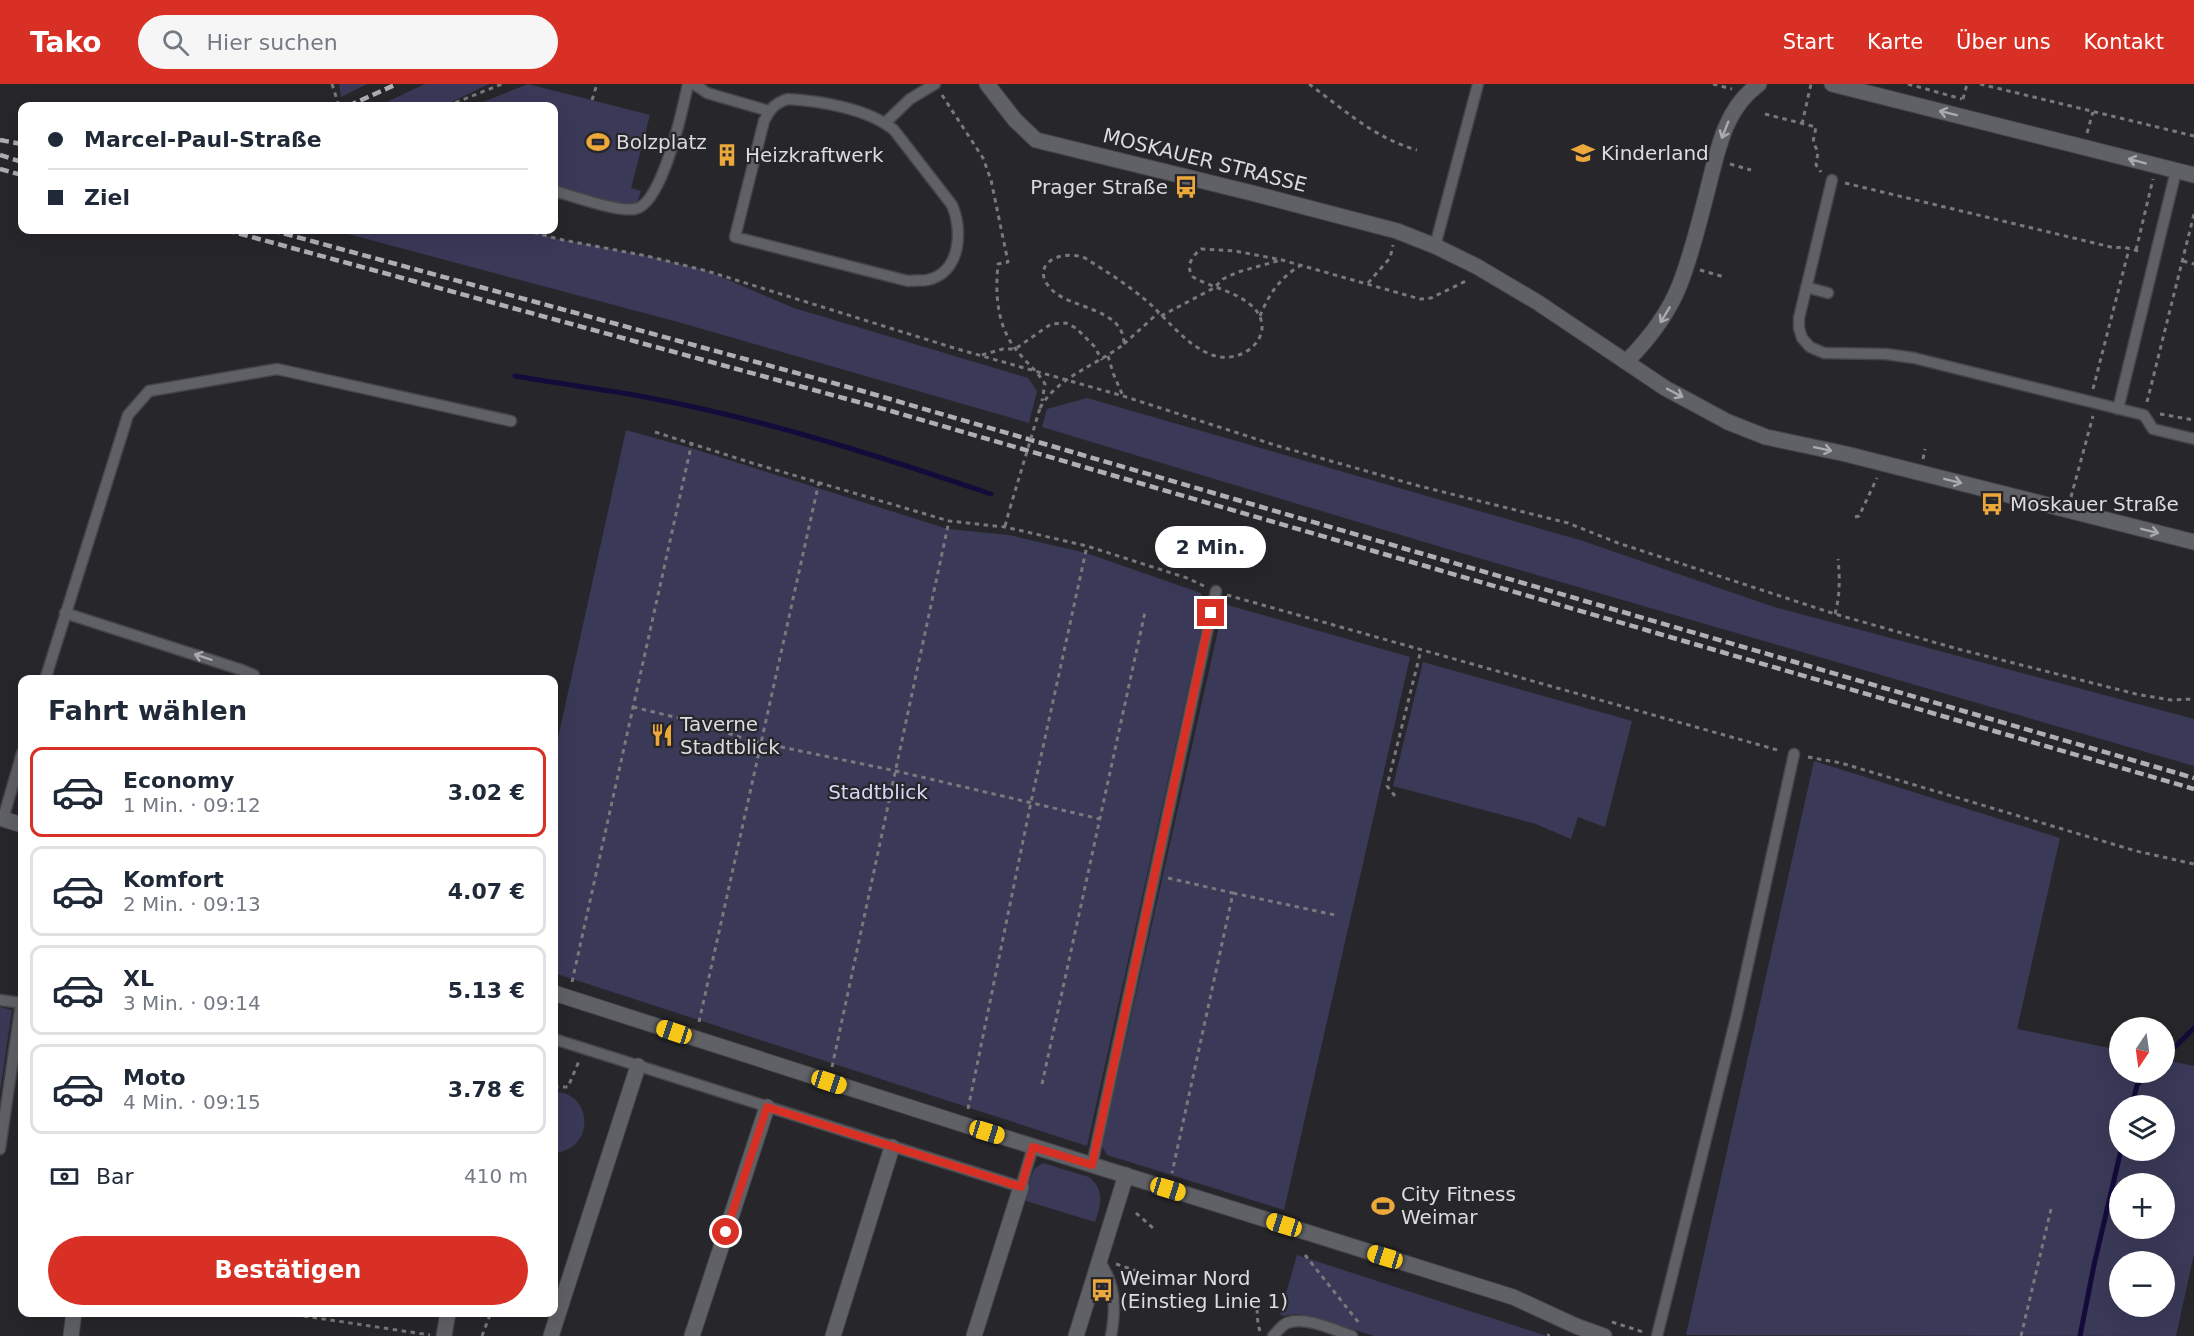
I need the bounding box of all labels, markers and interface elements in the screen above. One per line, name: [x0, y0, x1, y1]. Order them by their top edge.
search box: [138, 15, 558, 69]
text: Tako: [30, 26, 102, 59]
icon: search: [159, 26, 192, 59]
text: Hier suchen: [207, 30, 338, 55]
text: Start: [1783, 30, 1834, 54]
text: Karte: [1867, 30, 1923, 54]
text: Über uns: [1956, 30, 2051, 54]
text: Kontakt: [2084, 30, 2164, 54]
one-way arrow: [1939, 106, 1958, 118]
one-way arrow: [1719, 120, 1730, 138]
street label: MOSKAUER STRASSE: [1101, 123, 1309, 197]
text: Marcel-Paul-Straße: [84, 127, 322, 152]
sports icon: Bolzplatz: [585, 129, 611, 155]
place label: Bolzplatz: [616, 130, 707, 154]
school or university icon: Kinderland: [1570, 140, 1596, 166]
place label: Kinderland: [1601, 141, 1709, 165]
building icon: Heizkraftwerk: [714, 142, 740, 168]
place label: Heizkraftwerk: [745, 143, 884, 167]
one-way arrow: [2128, 155, 2147, 167]
bus stop icon: Prager Straße: [1173, 174, 1199, 200]
place label: Prager Straße: [1030, 175, 1168, 199]
text: Ziel: [84, 185, 130, 210]
one-way arrow: [1659, 306, 1671, 323]
one-way arrow: [1666, 388, 1684, 400]
one-way arrow: [1814, 444, 1833, 456]
one-way arrow: [1943, 476, 1962, 488]
bus stop icon: Moskauer Straße: [1979, 491, 2005, 517]
place label: Moskauer Straße: [2010, 492, 2179, 516]
callout: 2 Min.: [1156, 526, 1266, 568]
one-way arrow: [2140, 526, 2159, 538]
text: 2 Min.: [1176, 535, 1245, 559]
route end: [1197, 599, 1224, 626]
one-way arrow: [194, 651, 213, 662]
text: Fahrt wählen: [48, 695, 247, 726]
place label: Taverne Stadtblick: [679, 712, 780, 759]
restaurant icon: Taverne Stadtblick: [649, 722, 675, 748]
icon: car: [51, 765, 105, 819]
text: Economy: [123, 768, 234, 793]
text: 3.02 €: [448, 780, 525, 805]
park label: Stadtblick: [828, 780, 928, 804]
text: 1 Min. · 09:12: [123, 793, 261, 817]
icon: car: [51, 864, 105, 918]
text: Komfort: [123, 867, 224, 892]
text: 4.07 €: [448, 879, 525, 904]
text: 2 Min. · 09:13: [123, 892, 261, 916]
icon: car: [51, 963, 105, 1017]
text: XL: [123, 966, 154, 991]
text: 5.13 €: [448, 978, 525, 1003]
text: 3 Min. · 09:14: [123, 991, 261, 1015]
north arrow: [2109, 1017, 2175, 1083]
map controls: [2109, 1017, 2175, 1317]
car: [654, 1018, 694, 1046]
icon: car: [51, 1062, 105, 1116]
text: Moto: [123, 1065, 186, 1090]
car: [809, 1068, 849, 1096]
text: 3.78 €: [448, 1077, 525, 1102]
text: 4 Min. · 09:15: [123, 1090, 261, 1114]
button: layers: [2109, 1095, 2175, 1161]
car: [967, 1118, 1007, 1146]
icon: cash: [48, 1160, 81, 1193]
text: Bar: [96, 1164, 134, 1189]
text: 410 m: [464, 1164, 528, 1188]
button: +: [2109, 1173, 2175, 1239]
car: [1148, 1175, 1188, 1203]
place label: City Fitness Weimar: [1401, 1182, 1516, 1229]
sports icon: City Fitness Weimar: [1370, 1193, 1396, 1219]
car: [1264, 1211, 1304, 1239]
route start: [712, 1218, 739, 1245]
button: Bestätigen: [48, 1236, 528, 1305]
car: [1365, 1243, 1405, 1271]
button: −: [2109, 1251, 2175, 1317]
place label: Weimar Nord (Einstieg Linie 1): [1120, 1266, 1288, 1313]
bus stop icon: Weimar Nord (Einstieg Linie 1): [1089, 1277, 1115, 1303]

